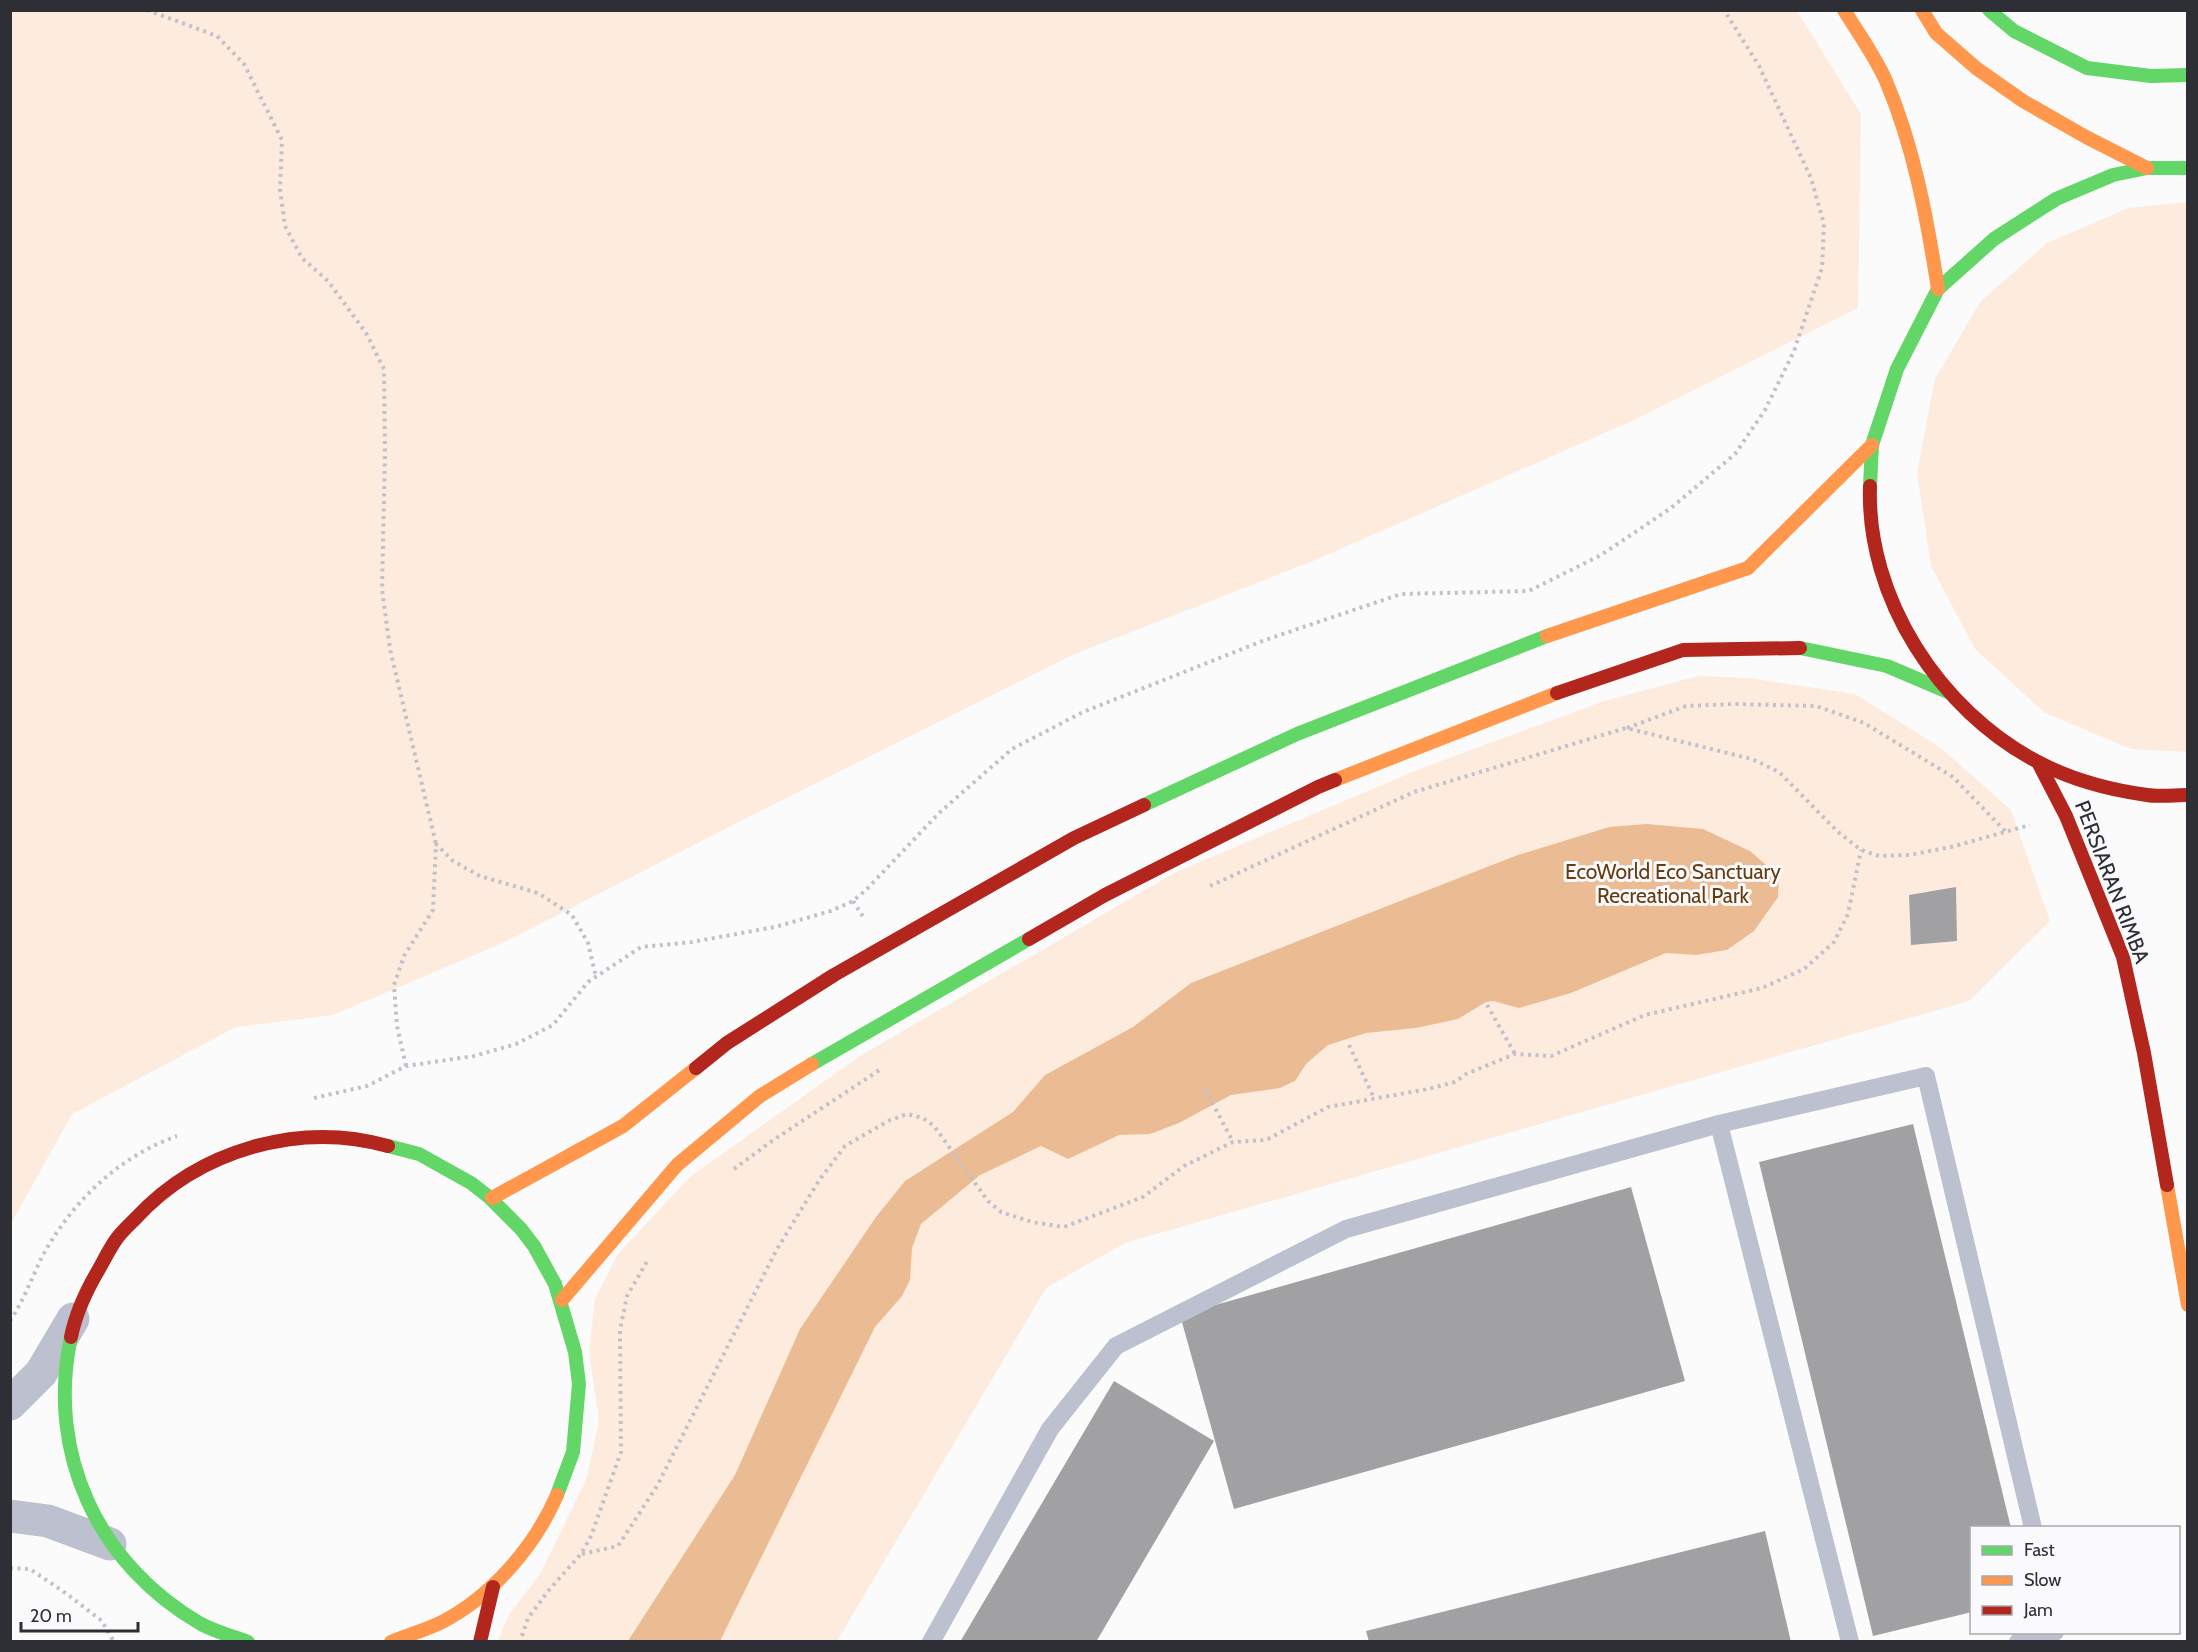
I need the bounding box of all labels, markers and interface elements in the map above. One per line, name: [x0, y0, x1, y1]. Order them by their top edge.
street label: PERSIARAN RIMBA: [2070, 797, 2155, 967]
park label: EcoWorld Eco Sanctuary Recreational Park: [1565, 859, 1781, 908]
legend: [1970, 1526, 2180, 1634]
text: Fast: [2024, 1539, 2055, 1561]
text: Slow: [2024, 1569, 2061, 1591]
scale bar: [21, 1595, 138, 1633]
text: Jam: [2023, 1599, 2053, 1621]
text: 20 m: [30, 1605, 72, 1627]

